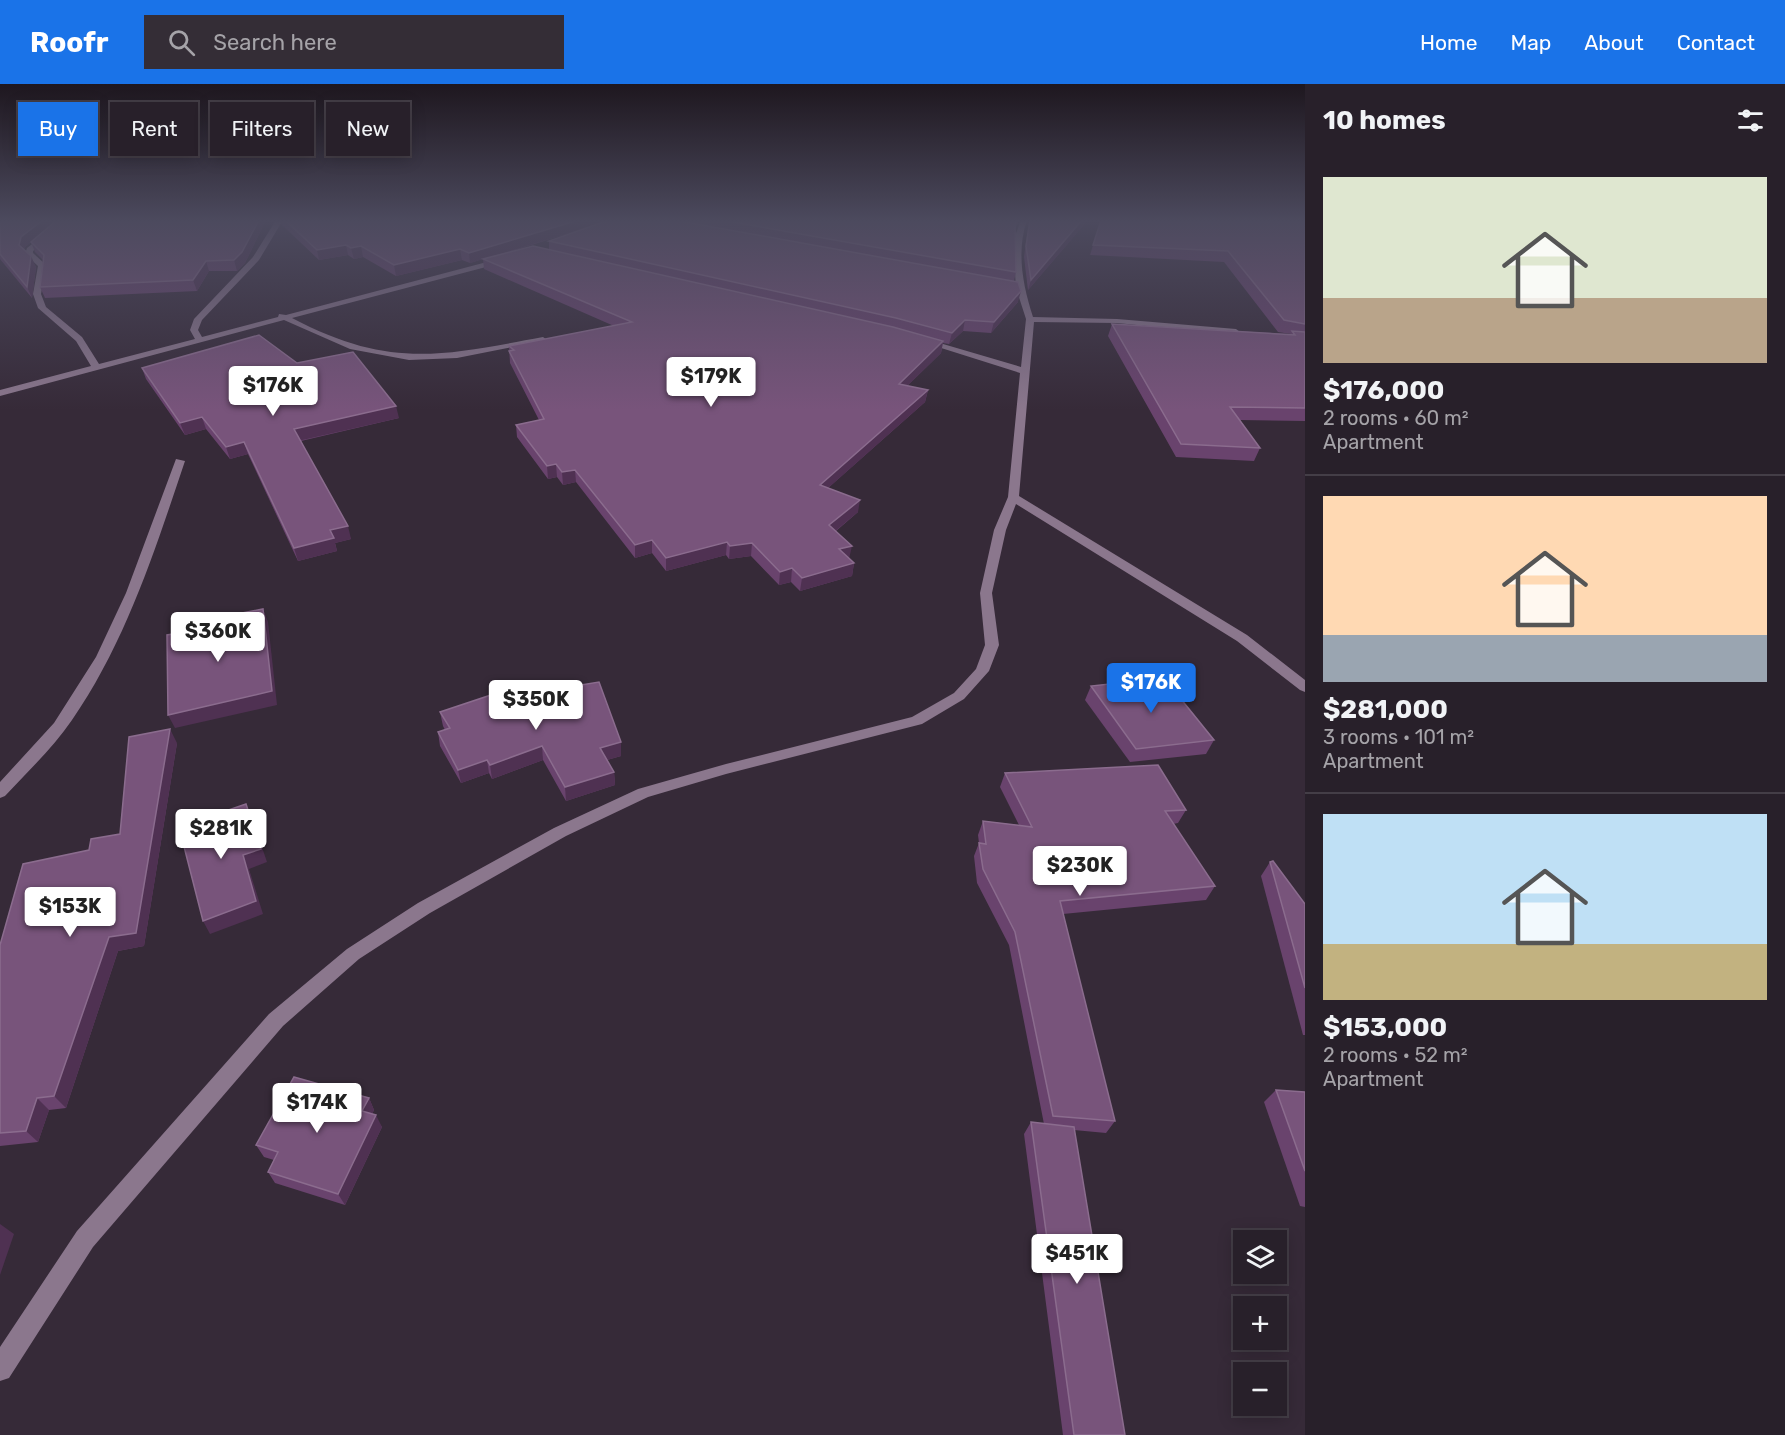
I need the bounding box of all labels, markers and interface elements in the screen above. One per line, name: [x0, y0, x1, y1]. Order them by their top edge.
search box: [144, 15, 564, 69]
text: Roofr: [30, 26, 108, 59]
icon: search: [165, 26, 198, 59]
text: Search here: [213, 29, 337, 56]
text: Home: [1420, 30, 1477, 55]
text: Map: [1510, 30, 1551, 55]
text: About: [1584, 30, 1644, 55]
text: Contact: [1677, 30, 1755, 55]
chip: Buy: [18, 102, 98, 156]
chip: Rent: [110, 102, 198, 156]
chip: Filters: [210, 102, 314, 156]
chip: New: [326, 102, 410, 156]
icon: filters: [1734, 104, 1767, 137]
text: 10 homes: [1323, 105, 1446, 136]
icon: home: [1491, 216, 1599, 324]
pin: $179K: [669, 357, 753, 408]
text: $179K: [681, 364, 741, 388]
pin: $176K: [231, 366, 315, 417]
text: $176K: [243, 373, 303, 397]
text: $176,000: [1323, 375, 1445, 406]
text: 2 rooms · 60 m²: [1323, 406, 1469, 430]
text: Apartment: [1323, 430, 1424, 454]
icon: home: [1491, 535, 1599, 643]
pin: $360K: [176, 612, 260, 663]
text: $360K: [185, 619, 251, 643]
pin: $176K: [1109, 663, 1193, 714]
text: $176K: [1121, 670, 1181, 694]
pin: $350K: [494, 680, 578, 731]
text: $350K: [503, 687, 569, 711]
text: $281,000: [1323, 694, 1448, 725]
text: 3 rooms · 101 m²: [1323, 725, 1474, 749]
text: Apartment: [1323, 749, 1424, 773]
pin: $281K: [179, 809, 263, 860]
text: $281K: [189, 816, 253, 840]
pin: $230K: [1038, 846, 1122, 897]
text: $230K: [1047, 853, 1113, 877]
icon: home: [1491, 853, 1599, 961]
pin: $153K: [28, 887, 112, 938]
text: $153K: [39, 894, 101, 918]
text: $153,000: [1323, 1012, 1447, 1043]
text: 2 rooms · 52 m²: [1323, 1043, 1468, 1067]
text: Apartment: [1323, 1067, 1424, 1091]
pin: $174K: [275, 1083, 359, 1134]
text: $174K: [286, 1090, 348, 1114]
map controls: [1233, 1230, 1287, 1416]
button: layers: [1233, 1230, 1287, 1284]
pin: $451K: [1035, 1234, 1119, 1285]
text: $451K: [1046, 1241, 1109, 1265]
button: +: [1233, 1296, 1287, 1350]
button: −: [1233, 1362, 1287, 1416]

